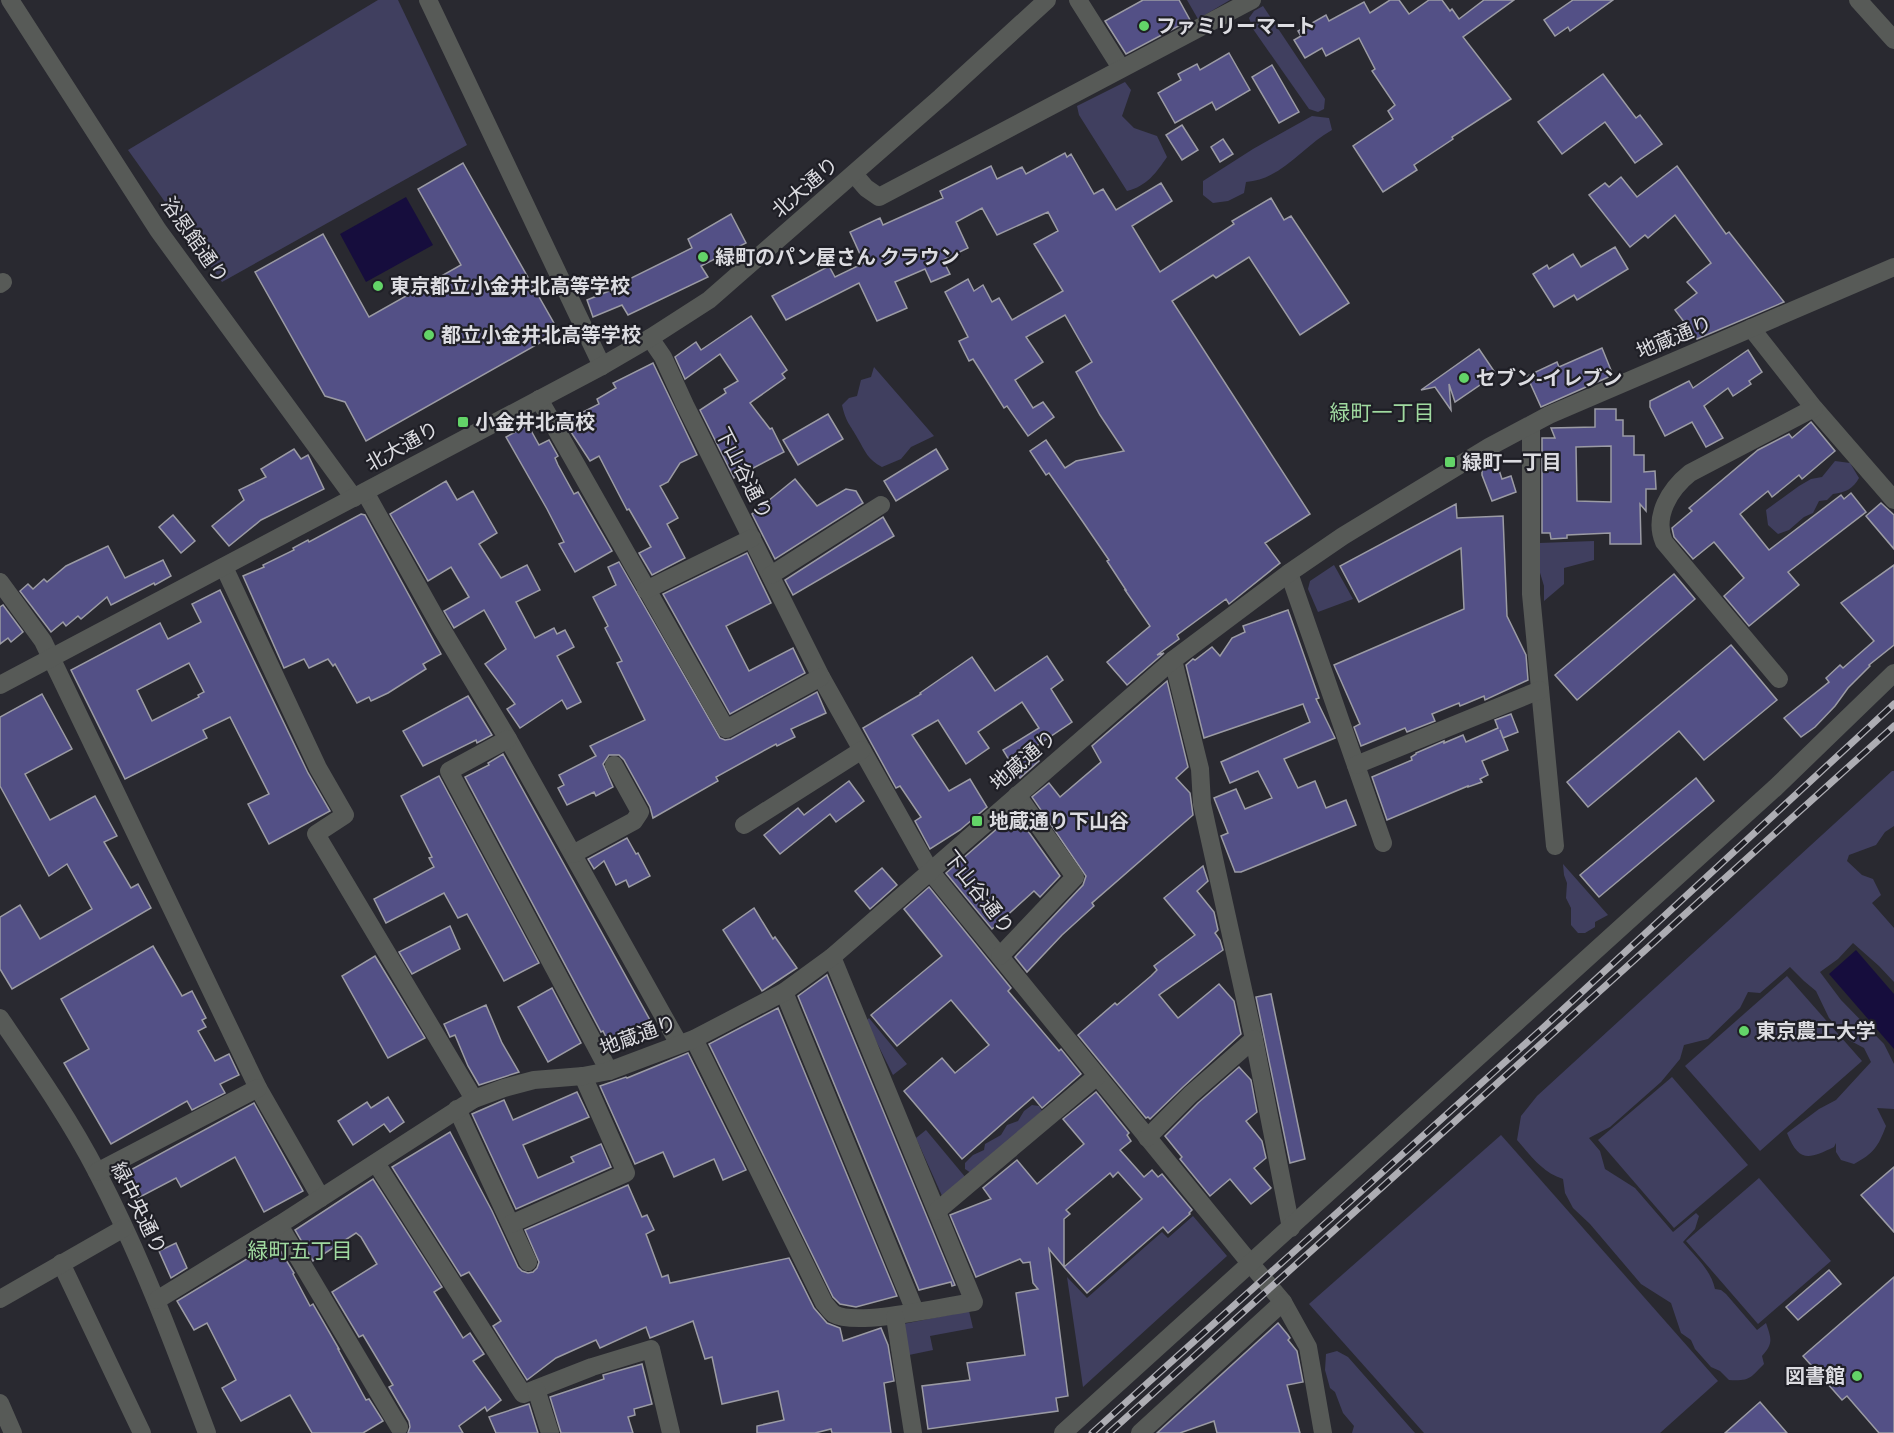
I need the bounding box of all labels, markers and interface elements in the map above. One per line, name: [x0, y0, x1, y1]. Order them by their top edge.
place label: ファミリーマート: [1156, 14, 1316, 38]
marker: ファミリーマート: [1137, 19, 1151, 33]
street label: 北大通り: [767, 152, 843, 222]
street label: 浴恩館通り: [156, 192, 234, 288]
place label: 緑町のパン屋さん クラウン: [715, 245, 960, 269]
marker: 緑町のパン屋さん クラウン: [696, 250, 710, 264]
place label: 東京都立小金井北高等学校: [390, 274, 630, 298]
marker: 東京都立小金井北高等学校: [371, 279, 385, 293]
street label: 地蔵通り: [1632, 310, 1716, 364]
place label: 都立小金井北高等学校: [441, 323, 641, 347]
marker: 都立小金井北高等学校: [422, 328, 436, 342]
place label: セブン-イレブン: [1476, 366, 1622, 390]
marker: セブン-イレブン: [1457, 371, 1471, 385]
district label: 緑町一丁目: [1330, 400, 1435, 425]
place label: 小金井北高校: [475, 410, 595, 434]
marker: 小金井北高校: [456, 415, 470, 429]
street label: 北大通り: [361, 416, 443, 476]
street label: 下山谷通り: [711, 423, 777, 523]
place label: 緑町一丁目: [1462, 450, 1562, 474]
marker: 緑町一丁目: [1443, 455, 1457, 469]
street label: 地蔵通り: [985, 725, 1061, 795]
place label: 地蔵通り下山谷: [989, 809, 1129, 833]
marker: 地蔵通り下山谷: [970, 814, 984, 828]
street label: 下山谷通り: [939, 845, 1019, 939]
street label: 地蔵通り: [596, 1010, 680, 1060]
place label: 東京農工大学: [1756, 1019, 1876, 1043]
marker: 東京農工大学: [1737, 1024, 1751, 1038]
street label: 緑中央通り: [106, 1158, 172, 1258]
district label: 緑町五丁目: [248, 1238, 353, 1263]
place label: 図書館: [1785, 1364, 1845, 1388]
marker: 図書館: [1850, 1369, 1864, 1383]

